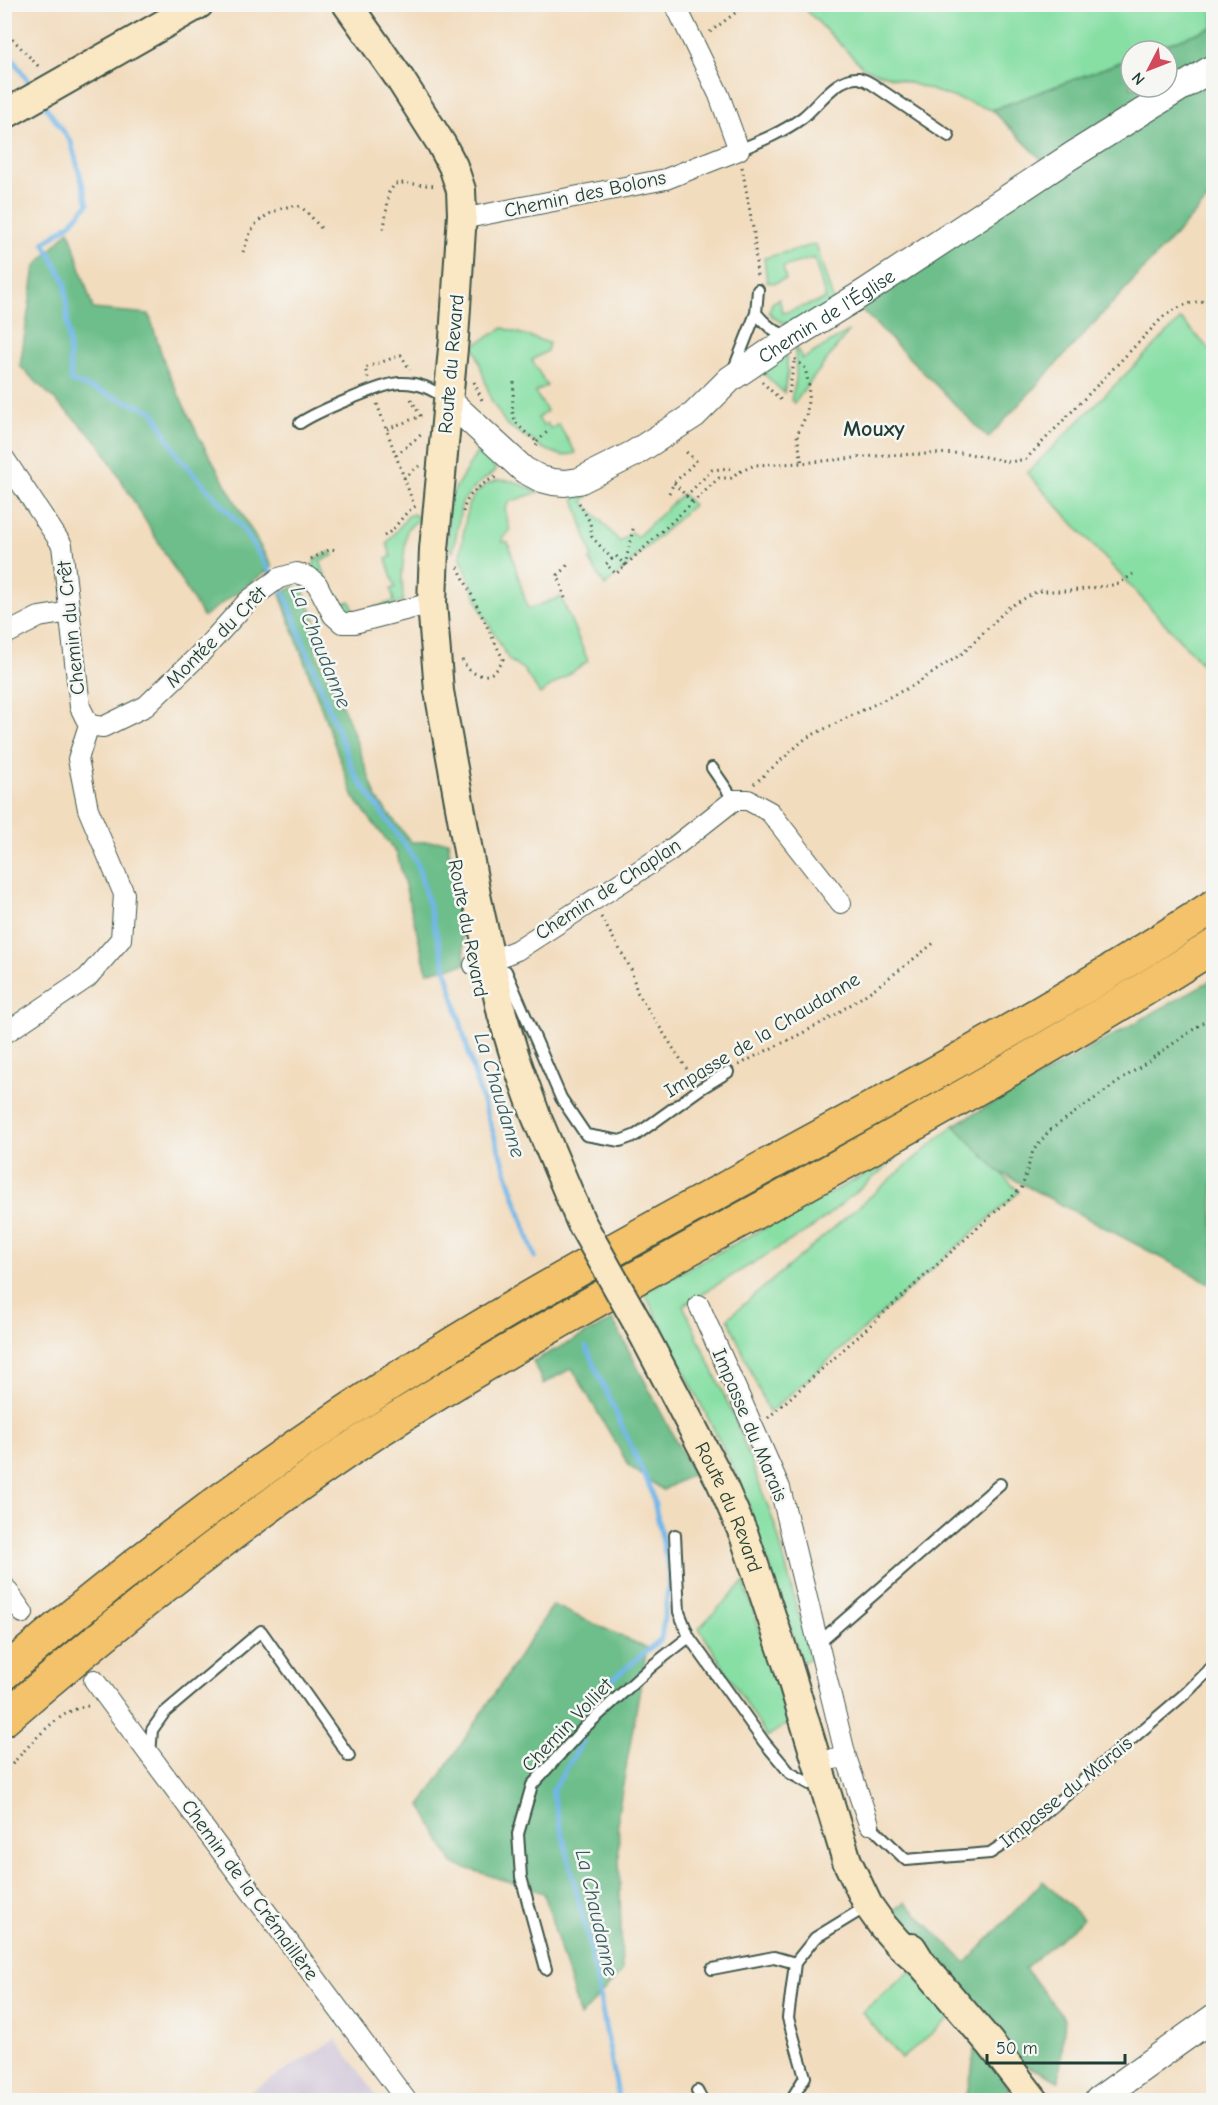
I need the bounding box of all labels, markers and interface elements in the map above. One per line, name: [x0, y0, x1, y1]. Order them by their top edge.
north arrow: [1119, 39, 1179, 99]
text: N: [1128, 68, 1149, 88]
street label: Chemin des Bolons: [502, 166, 668, 222]
street label: Chemin de l'Église: [754, 264, 899, 368]
street label: Route du Revard: [433, 293, 469, 435]
district label: Mouxy: [843, 416, 906, 442]
street label: Chemin du Crêt: [52, 559, 89, 696]
street label: Montée du Crêt: [161, 581, 272, 692]
water label: La Chaudanne: [286, 582, 357, 712]
street label: Chemin de Chaplan: [531, 833, 685, 945]
street label: Route du Revard: [443, 857, 493, 999]
street label: Impasse de la Chaudanne: [660, 967, 864, 1103]
water label: La Chaudanne: [470, 1029, 531, 1161]
street label: Impasse du Marais: [707, 1345, 793, 1505]
street label: Route du Revard: [691, 1438, 767, 1575]
street label: Chemin Volliet: [517, 1673, 618, 1777]
street label: Impasse du Marais: [995, 1731, 1137, 1853]
street label: Chemin de la Crémaillère: [177, 1795, 323, 1985]
water label: La Chaudanne: [571, 1847, 623, 1979]
scale bar: [987, 2027, 1125, 2065]
text: 50 m: [996, 2038, 1038, 2059]

